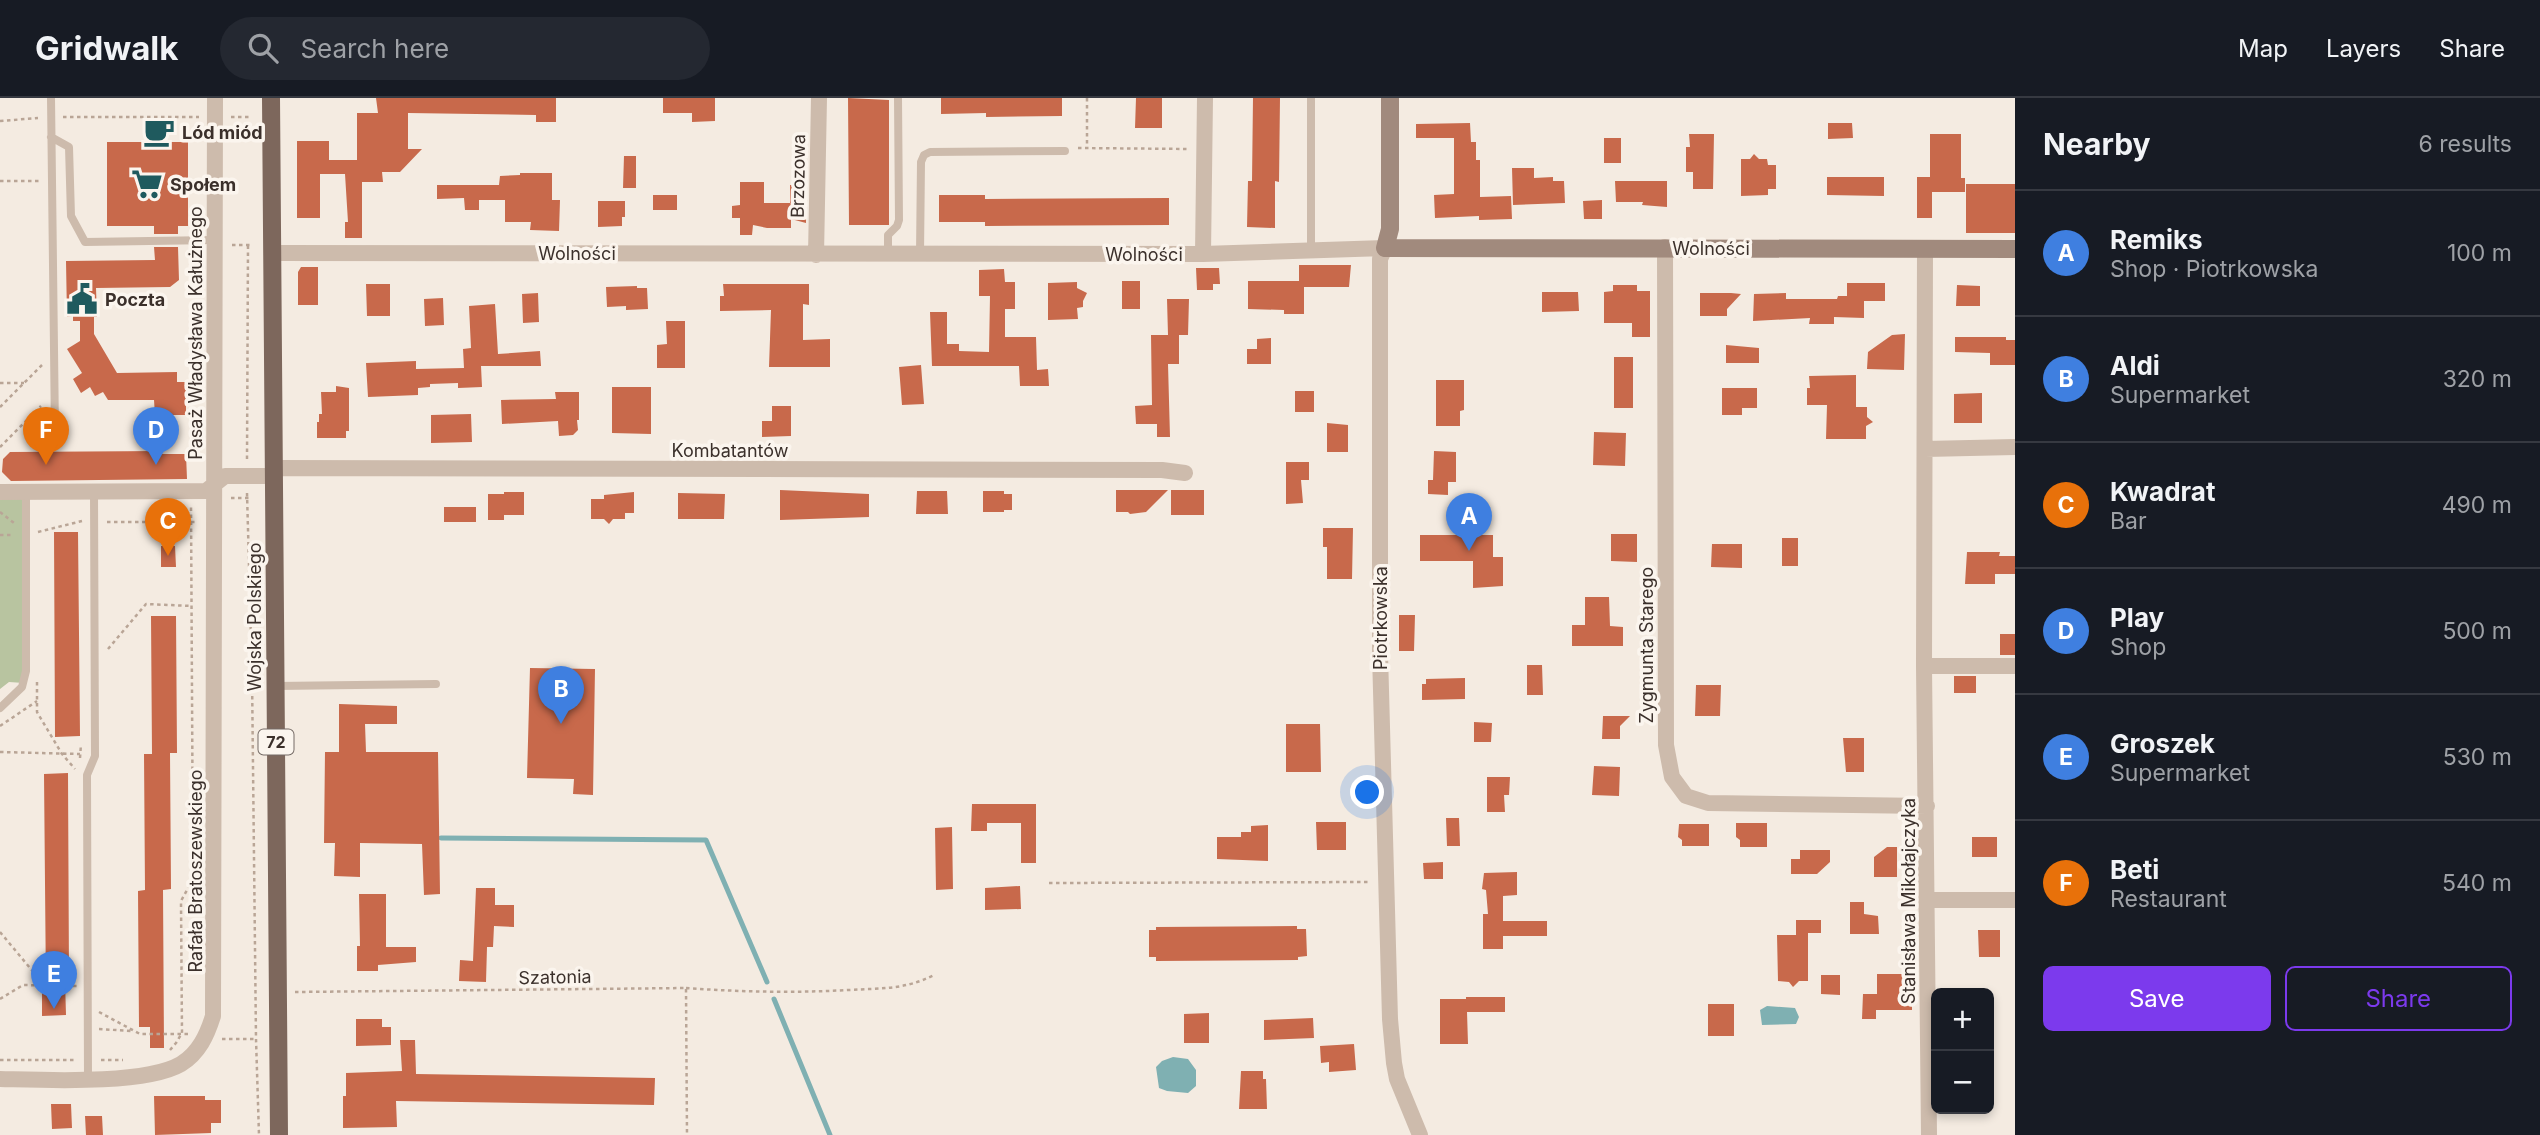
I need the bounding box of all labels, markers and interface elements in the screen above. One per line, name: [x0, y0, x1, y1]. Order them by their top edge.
search box: [220, 17, 710, 80]
text: Gridwalk: [35, 28, 178, 68]
icon: search: [244, 29, 282, 67]
text: Search here: [300, 33, 449, 64]
text: Map: [2238, 34, 2288, 63]
text: Layers: [2326, 34, 2401, 63]
text: Share: [2439, 34, 2505, 63]
cafe icon: Lód miód: [142, 115, 176, 149]
place label: Lód miód: [182, 122, 263, 143]
text: Nearby: [2043, 126, 2151, 162]
text: 6 results: [2418, 130, 2512, 158]
street label: Brzozowa: [787, 134, 809, 218]
supermarket icon: Społem: [130, 167, 164, 201]
place label: Społem: [170, 174, 236, 195]
street label: Pasaż Władysława Kałużnego: [185, 206, 206, 460]
text: Remiks: [2110, 224, 2203, 255]
street label: Wolności: [1672, 238, 1750, 259]
text: A: [2057, 239, 2075, 267]
text: 100 m: [2447, 239, 2512, 267]
street label: Wolności: [538, 243, 616, 264]
street label: Wolności: [1105, 244, 1183, 265]
text: Shop · Piotrkowska: [2110, 255, 2318, 283]
public building icon: Poczta: [65, 282, 99, 316]
place label: Poczta: [105, 289, 165, 310]
text: Aldi: [2110, 350, 2160, 381]
text: B: [2058, 365, 2074, 393]
text: 320 m: [2443, 365, 2512, 393]
text: Supermarket: [2110, 381, 2250, 409]
pin: F: [23, 407, 69, 465]
pin: D: [133, 407, 179, 465]
street label: Kombatantów: [672, 440, 789, 461]
text: Kwadrat: [2110, 476, 2215, 507]
text: C: [2057, 491, 2075, 519]
text: 490 m: [2442, 491, 2512, 519]
pin: A: [1446, 493, 1492, 551]
pin: C: [145, 498, 191, 556]
text: Bar: [2110, 507, 2147, 535]
street label: Wojska Polskiego: [244, 542, 265, 692]
street label: Piotrkowska: [1370, 566, 1391, 670]
street label: Zygmunta Starego: [1636, 567, 1657, 723]
text: Play: [2110, 602, 2164, 633]
text: D: [2058, 617, 2074, 645]
text: 500 m: [2442, 617, 2512, 645]
text: Shop: [2110, 633, 2166, 661]
pin: B: [538, 666, 584, 724]
text: Groszek: [2110, 728, 2215, 759]
road number: 72: [258, 730, 294, 754]
text: E: [2059, 743, 2073, 771]
text: 530 m: [2443, 743, 2512, 771]
text: Supermarket: [2110, 759, 2250, 787]
street label: Rafała Bratoszewskiego: [185, 770, 206, 972]
your location: [1350, 775, 1384, 809]
street label: Stanisława Mikołajczyka: [1898, 798, 1919, 1004]
text: Beti: [2110, 854, 2159, 885]
text: F: [2059, 869, 2073, 897]
text: 540 m: [2442, 869, 2512, 897]
text: Restaurant: [2110, 885, 2227, 913]
pin: E: [31, 951, 77, 1009]
street label: Szatonia: [518, 966, 592, 988]
button: Save: [2043, 966, 2271, 1031]
button: Share: [2285, 966, 2512, 1031]
map controls: [1931, 988, 1994, 1114]
button: +: [1931, 988, 1994, 1051]
button: −: [1931, 1051, 1994, 1114]

